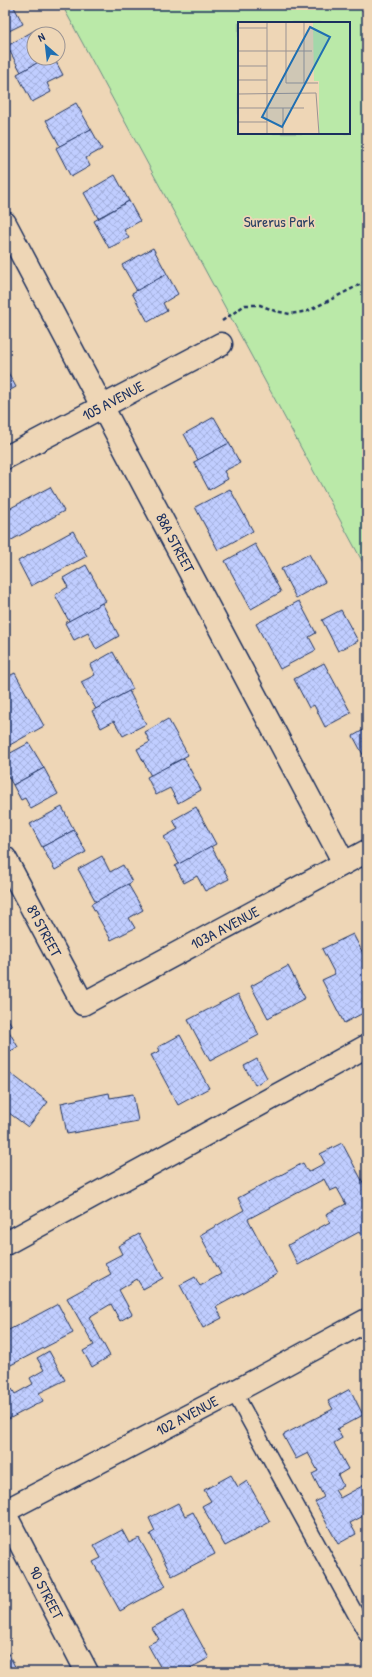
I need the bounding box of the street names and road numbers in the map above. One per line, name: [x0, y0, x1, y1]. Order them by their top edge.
street label: 105 AVENUE: [78, 375, 148, 426]
street label: 88A STREET: [151, 509, 200, 577]
street label: 89 STREET: [22, 901, 67, 961]
street label: 103A AVENUE: [187, 901, 263, 954]
street label: 102 AVENUE: [152, 1390, 222, 1441]
street label: 90 STREET: [24, 1563, 69, 1624]

